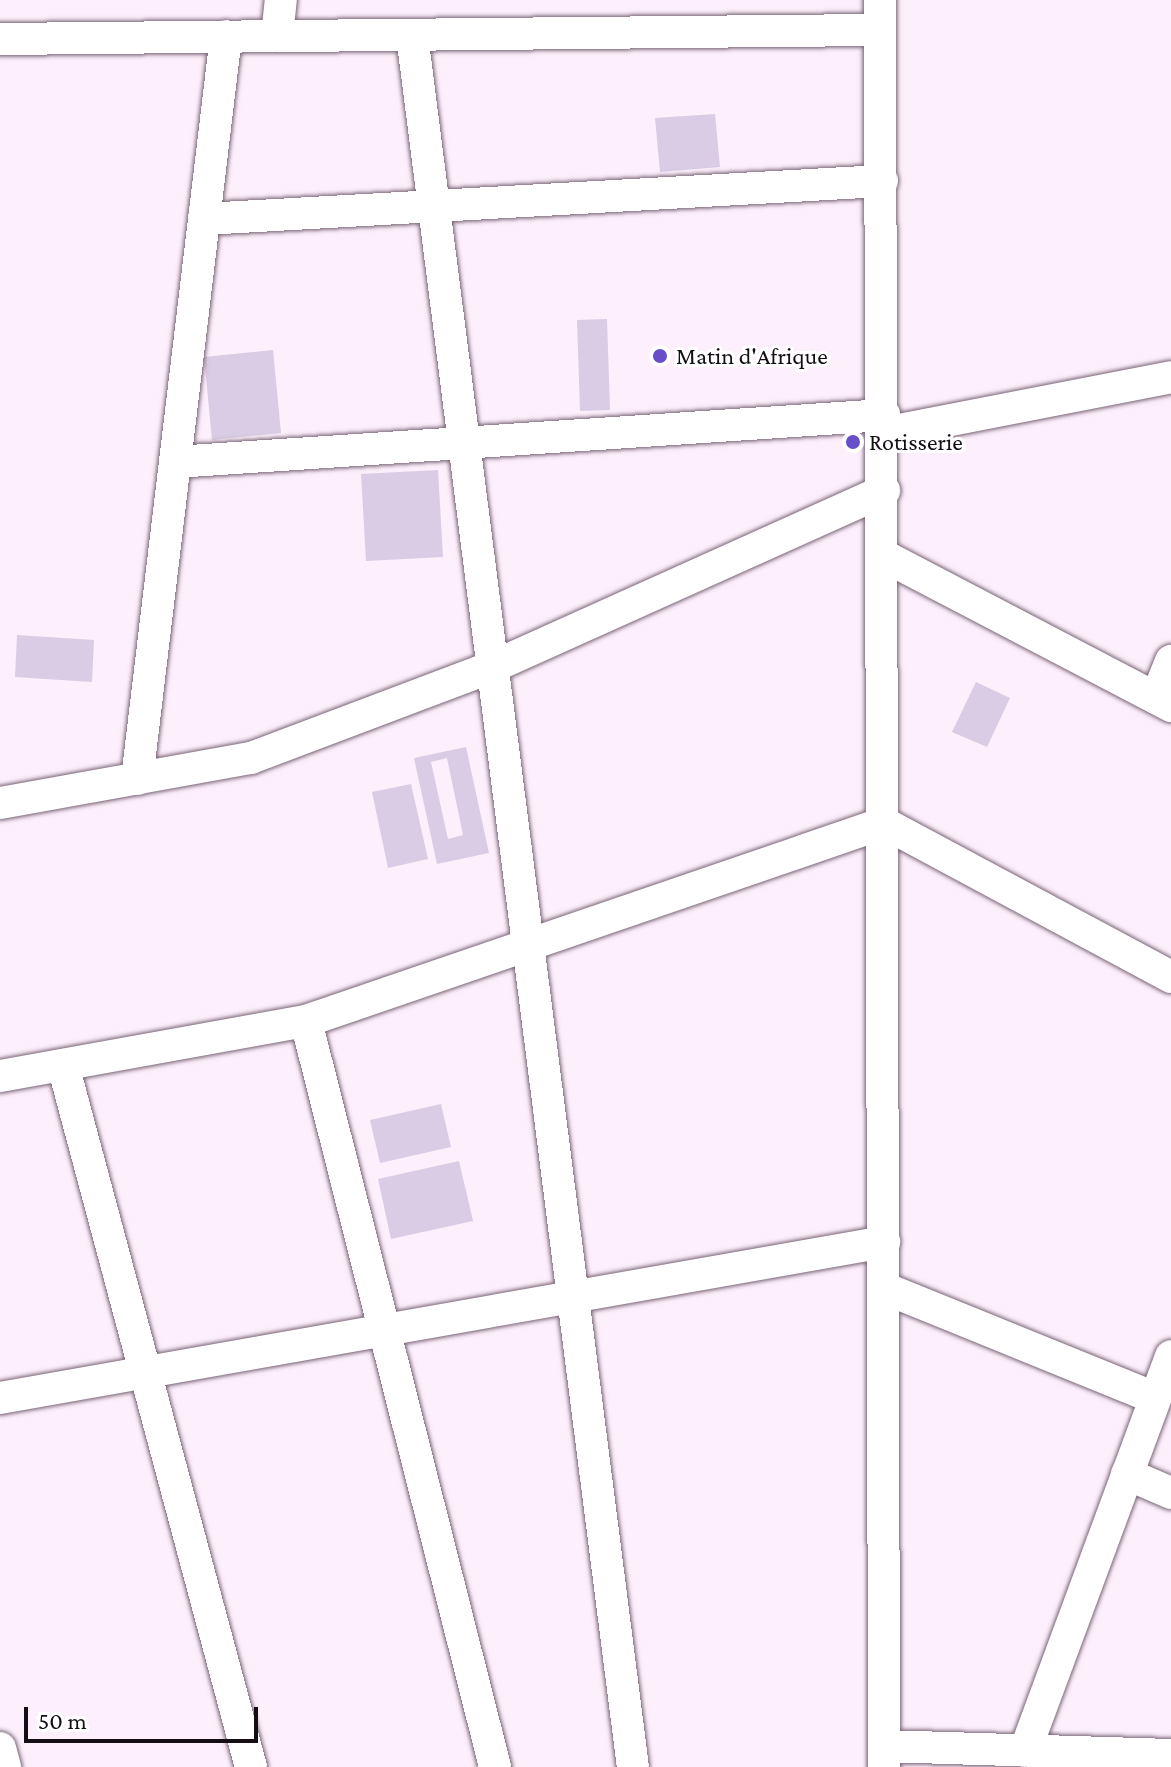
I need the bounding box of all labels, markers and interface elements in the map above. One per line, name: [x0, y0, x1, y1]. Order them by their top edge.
place label: Matin d'Afrique: [676, 342, 828, 370]
marker: Matin d'Afrique: [651, 347, 669, 365]
place label: Rotisserie: [869, 428, 963, 456]
marker: Rotisserie: [844, 433, 862, 451]
scale bar: [28, 1691, 262, 1741]
text: 50 m: [38, 1707, 87, 1734]

